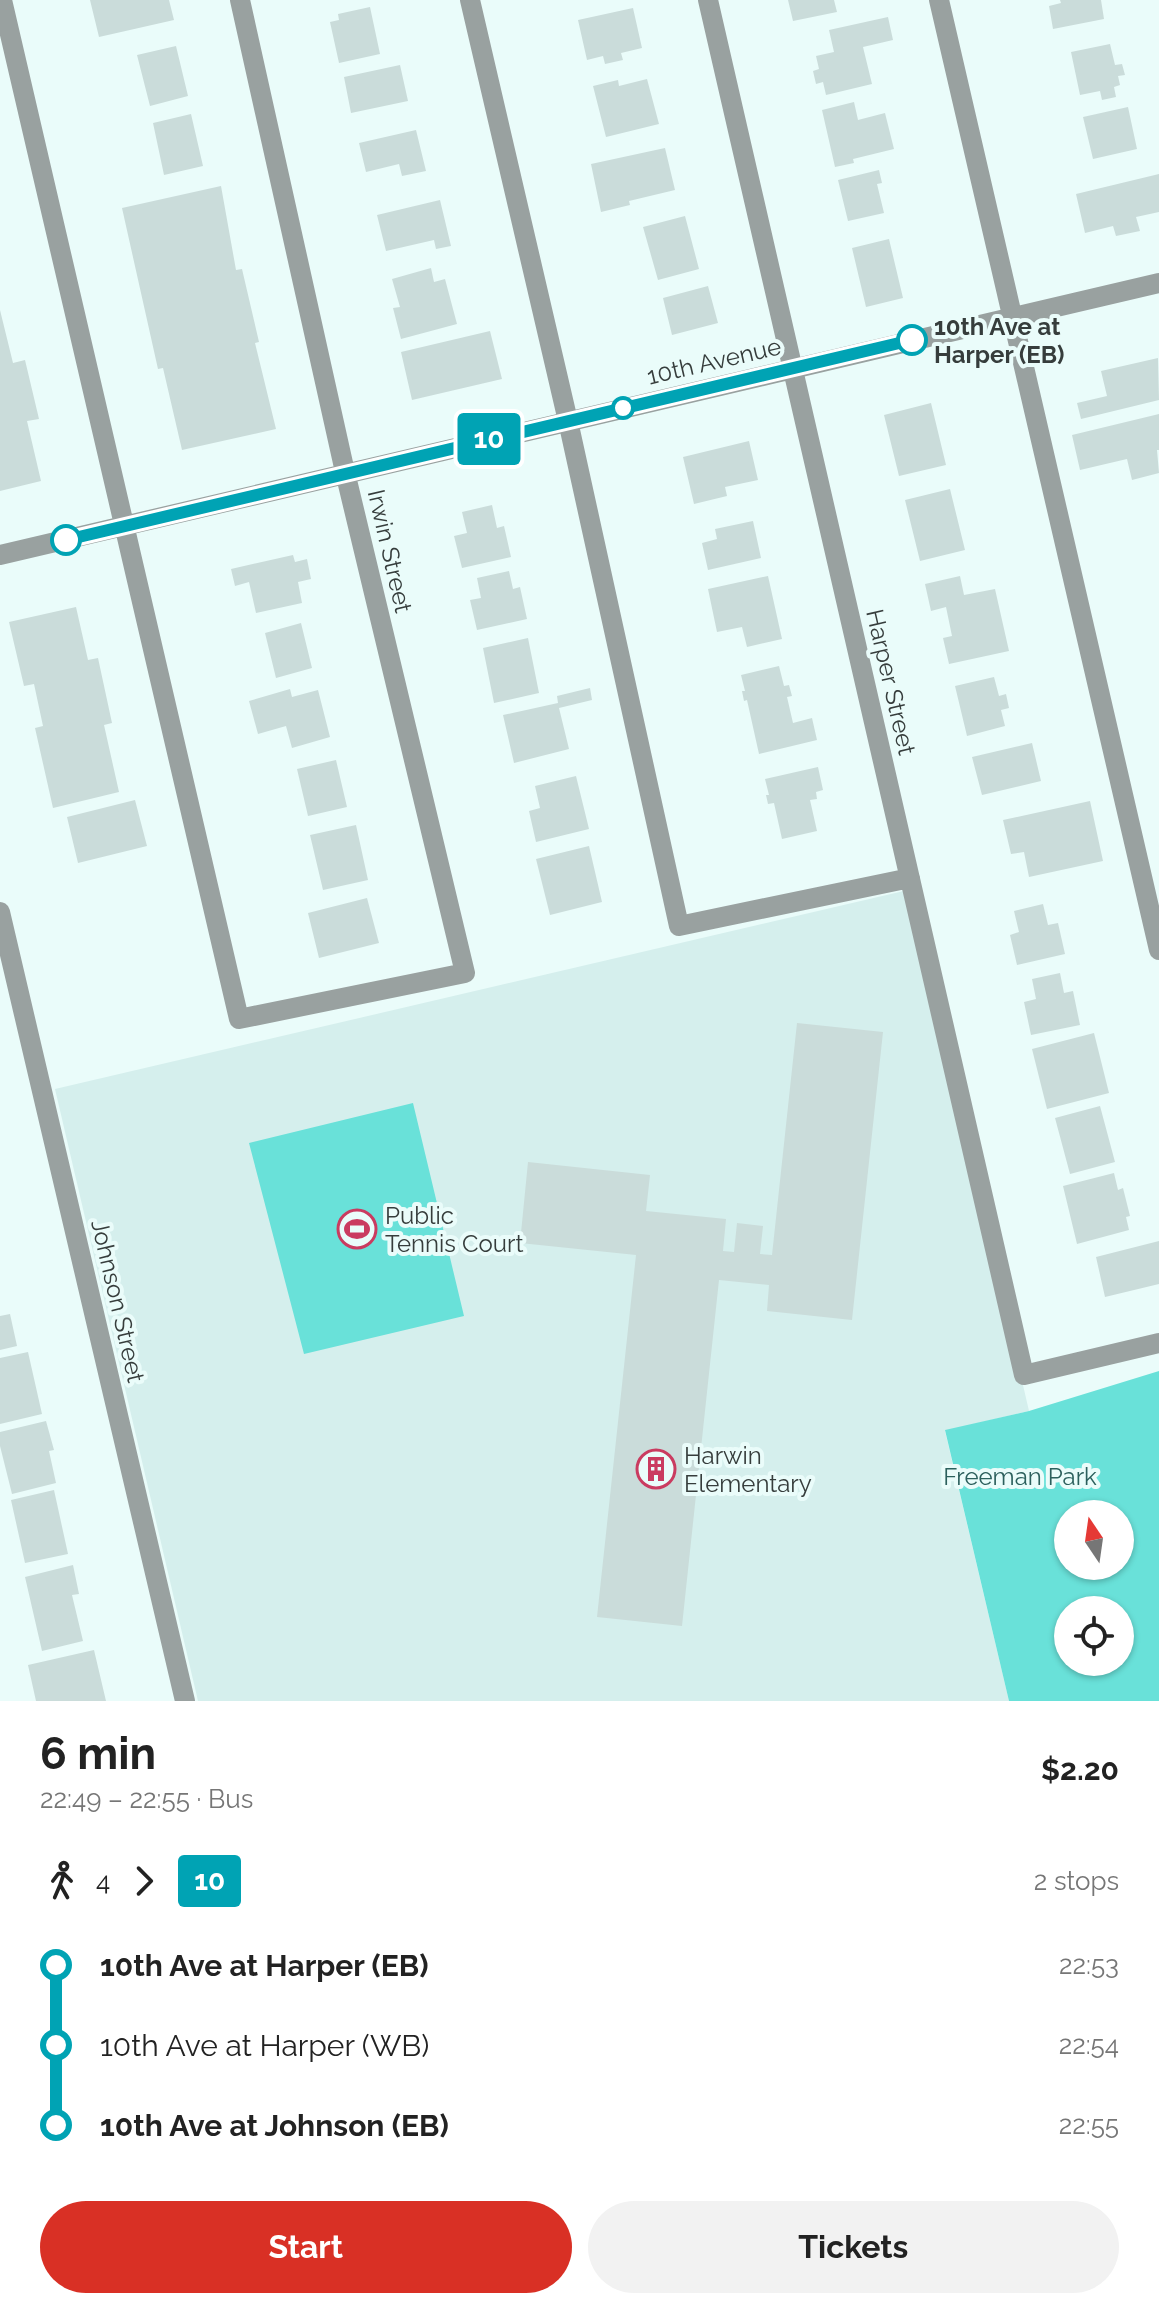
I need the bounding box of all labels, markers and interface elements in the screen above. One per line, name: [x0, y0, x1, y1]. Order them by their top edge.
place label: 10th Ave at Harper (EB): [934, 312, 1065, 369]
marker: 10th Ave at Harper (EB): [897, 325, 927, 355]
street label: 10th Avenue: [644, 332, 784, 390]
unlabelled marker: [612, 397, 634, 419]
line badge: 10: [453, 413, 525, 465]
text: 10: [473, 422, 505, 455]
street label: Irwin Street: [362, 486, 418, 616]
unlabelled marker: [51, 525, 81, 555]
street label: Harper Street: [860, 606, 922, 758]
place label: Public Tennis Court: [385, 1201, 523, 1258]
sports icon: Public Tennis Court: [336, 1208, 378, 1250]
street label: Johnson Street: [85, 1217, 151, 1385]
place label: Harwin Elementary: [684, 1441, 812, 1498]
building icon: Harwin Elementary: [635, 1448, 677, 1490]
park label: Freeman Park: [943, 1462, 1097, 1491]
north arrow: [1054, 1500, 1134, 1580]
map controls: [1054, 1500, 1134, 1676]
button: locate: [1054, 1596, 1134, 1676]
text: 6 min: [40, 1728, 156, 1779]
text: $2.20: [1041, 1752, 1119, 1787]
text: 22:49 – 22:55 · Bus: [40, 1784, 253, 1814]
icon: walk: [40, 1859, 84, 1903]
icon: forward: [122, 1859, 166, 1903]
text: 10: [194, 1864, 225, 1897]
text: 4: [96, 1866, 110, 1896]
text: 2 stops: [1034, 1866, 1119, 1896]
text: 10th Ave at Harper (EB): [100, 1948, 428, 1983]
text: 22:53: [1059, 1950, 1119, 1980]
text: 10th Ave at Harper (WB): [100, 2028, 429, 2063]
text: 22:54: [1059, 2030, 1119, 2060]
text: 10th Ave at Johnson (EB): [100, 2108, 449, 2143]
text: 22:55: [1059, 2110, 1119, 2140]
button: Start: [40, 2201, 572, 2293]
button: Tickets: [588, 2201, 1119, 2293]

